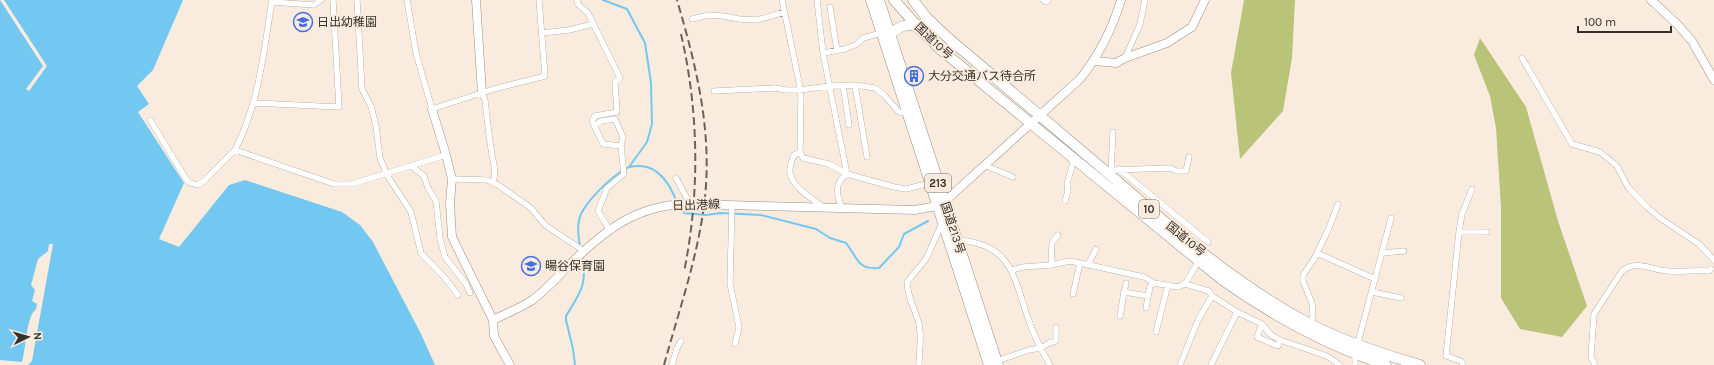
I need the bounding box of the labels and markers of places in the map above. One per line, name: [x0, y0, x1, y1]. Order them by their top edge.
school or university icon: 日出幼稚園: [292, 11, 314, 33]
place label: 日出幼稚園: [317, 15, 377, 29]
building icon: 大分交通バス待合所: [903, 65, 925, 87]
place label: 大分交通バス待合所: [928, 69, 1036, 83]
school or university icon: 暘谷保育園: [520, 255, 542, 277]
place label: 暘谷保育園: [545, 259, 605, 273]

